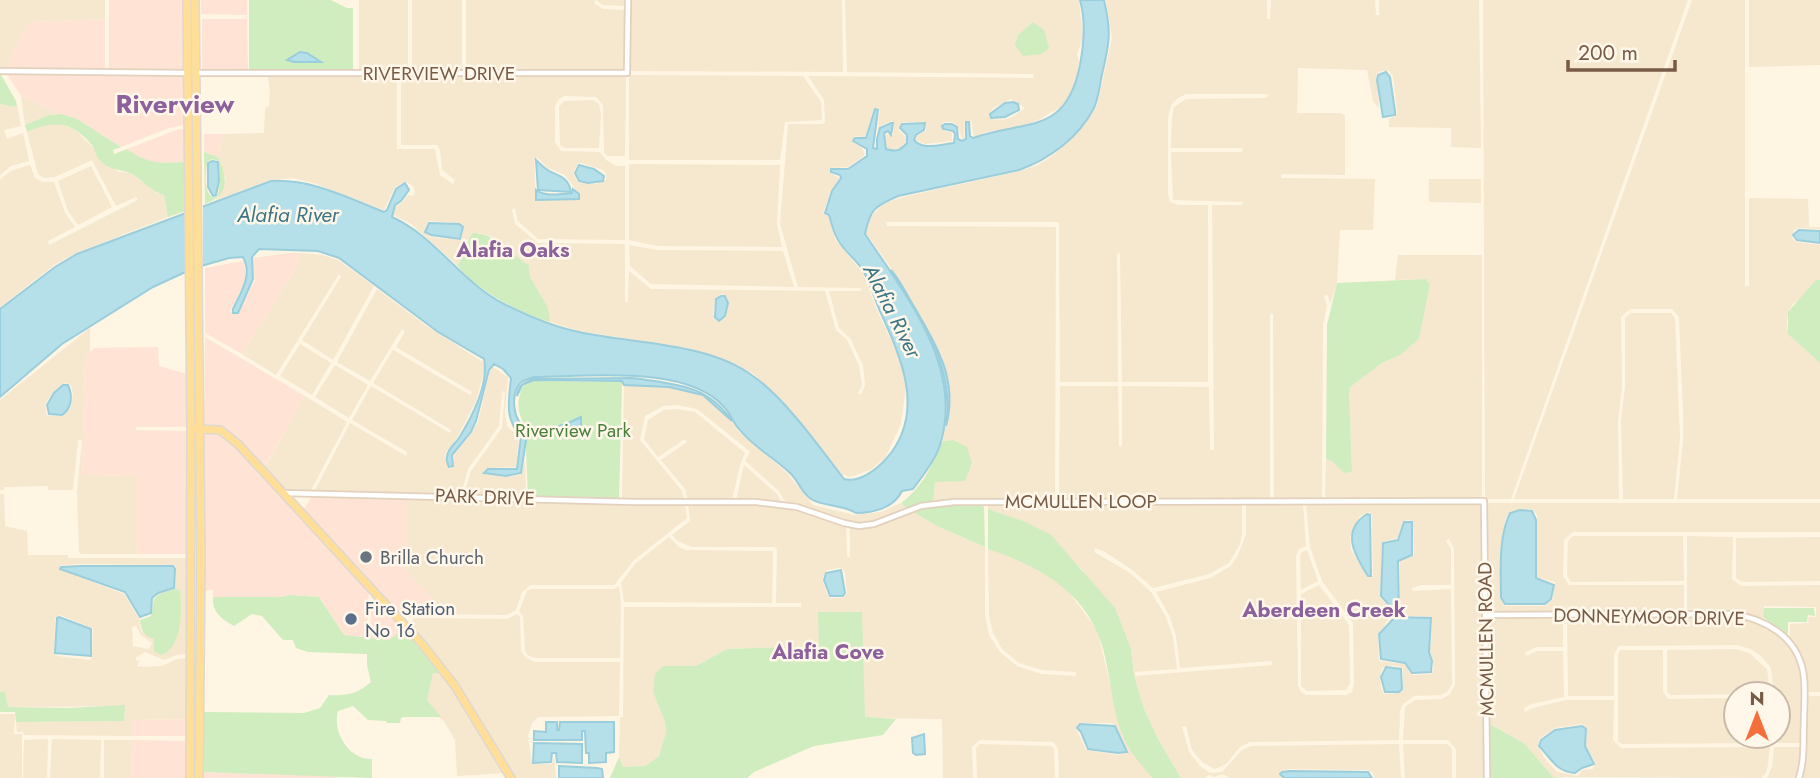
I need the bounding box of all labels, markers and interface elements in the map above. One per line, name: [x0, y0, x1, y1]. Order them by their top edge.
scale bar: [1568, 28, 1675, 72]
text: 200 m: [1578, 38, 1638, 68]
street label: RIVERVIEW DRIVE: [363, 60, 515, 87]
district label: Riverview: [116, 85, 235, 123]
water label: Alafia River: [236, 200, 340, 230]
district label: Alafia Oaks: [455, 235, 570, 265]
water label: Alafia River: [855, 258, 929, 364]
park label: Riverview Park: [515, 417, 632, 444]
street label: PARK DRIVE: [435, 482, 535, 512]
street label: MCMULLEN LOOP: [1005, 488, 1157, 515]
place label: Brilla Church: [380, 544, 484, 571]
marker: Brilla Church: [358, 549, 374, 565]
street label: MCMULLEN ROAD: [1471, 562, 1501, 716]
place label: Fire Station No 16: [365, 595, 455, 644]
district label: Aberdeen Creek: [1241, 595, 1406, 625]
street label: DONNEYMOOR DRIVE: [1553, 602, 1745, 632]
marker: Fire Station No 16: [343, 611, 359, 627]
district label: Alafia Cove: [771, 637, 884, 667]
north arrow: [1722, 680, 1792, 750]
text: N: [1749, 685, 1765, 712]

